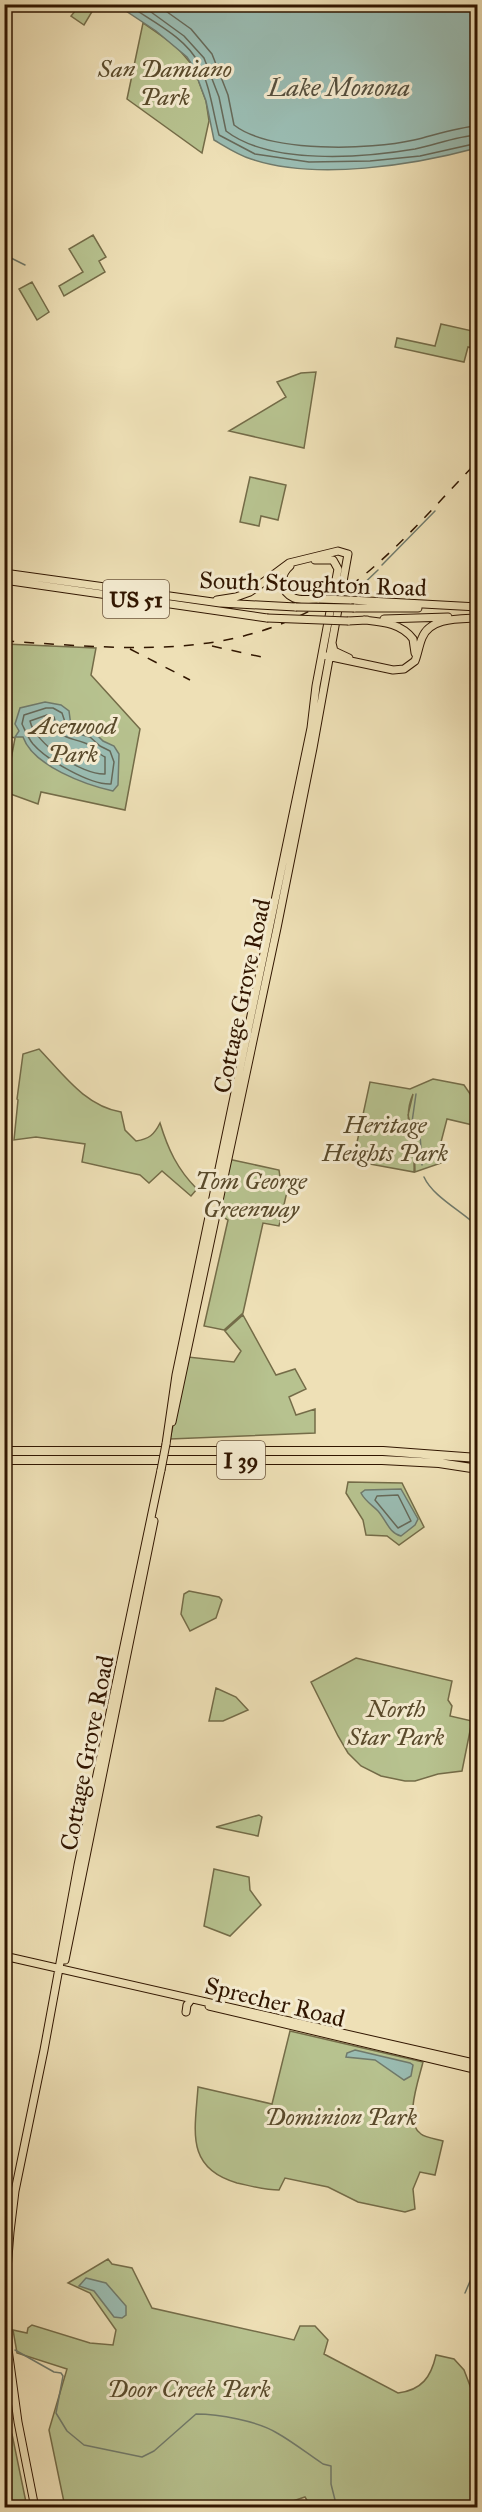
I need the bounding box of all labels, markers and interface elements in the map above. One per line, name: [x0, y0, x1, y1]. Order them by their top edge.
park label: San Damiano Park: [97, 54, 232, 112]
water label: Lake Monona: [267, 71, 410, 103]
street label: South Stoughton Road: [199, 565, 427, 603]
road number: US 51: [103, 580, 169, 618]
park label: Acewood Park: [26, 711, 118, 769]
street label: Cottage Grove Road: [207, 896, 277, 1096]
park label: Heritage Heights Park: [321, 1110, 449, 1168]
park label: Tom George Greenway: [195, 1166, 308, 1224]
road number: I 39: [217, 1441, 265, 1479]
street label: Cottage Grove Road: [53, 1653, 121, 1853]
park label: North Star Park: [347, 1694, 445, 1752]
street label: Sprecher Road: [202, 1970, 348, 2034]
park label: Dominion Park: [265, 2102, 417, 2132]
park label: Door Creek Park: [107, 2374, 271, 2404]

